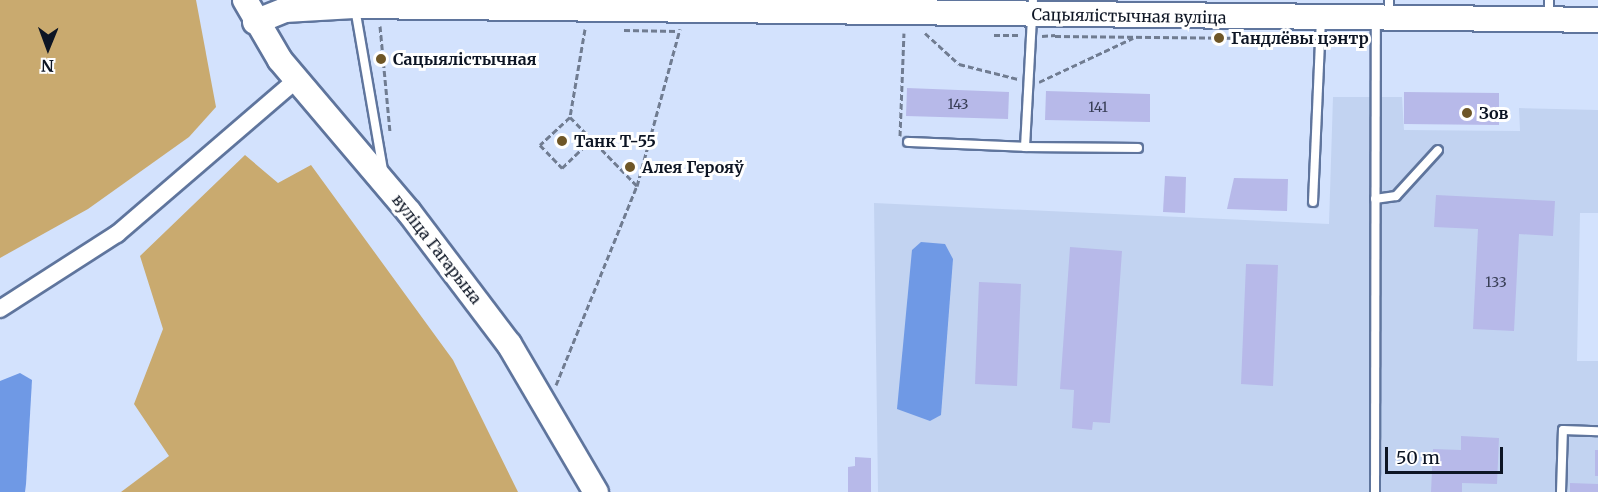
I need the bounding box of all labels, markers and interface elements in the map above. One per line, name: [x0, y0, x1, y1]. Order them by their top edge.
street label: Сацыялістычная вуліца: [1031, 5, 1227, 27]
north arrow: [18, 18, 78, 78]
place label: Гандлёвы цэнтр: [1231, 28, 1369, 48]
marker: Гандлёвы цэнтр: [1212, 31, 1226, 45]
place label: Сацыялістычная: [393, 49, 537, 69]
marker: Сацыялістычная: [374, 52, 388, 66]
text: N: [41, 56, 54, 76]
house number: 143: [948, 96, 968, 112]
house number: 141: [1088, 99, 1108, 115]
place label: Зов: [1479, 103, 1508, 123]
marker: Зов: [1460, 106, 1474, 120]
place label: Танк Т-55: [574, 131, 656, 151]
marker: Танк Т-55: [555, 134, 569, 148]
place label: Алея Герояў: [642, 157, 744, 177]
marker: Алея Герояў: [623, 160, 637, 174]
street label: вуліца Гагарына: [388, 190, 486, 308]
house number: 133: [1485, 274, 1507, 290]
scale bar: [1388, 435, 1506, 473]
text: 50 m: [1396, 446, 1440, 469]

